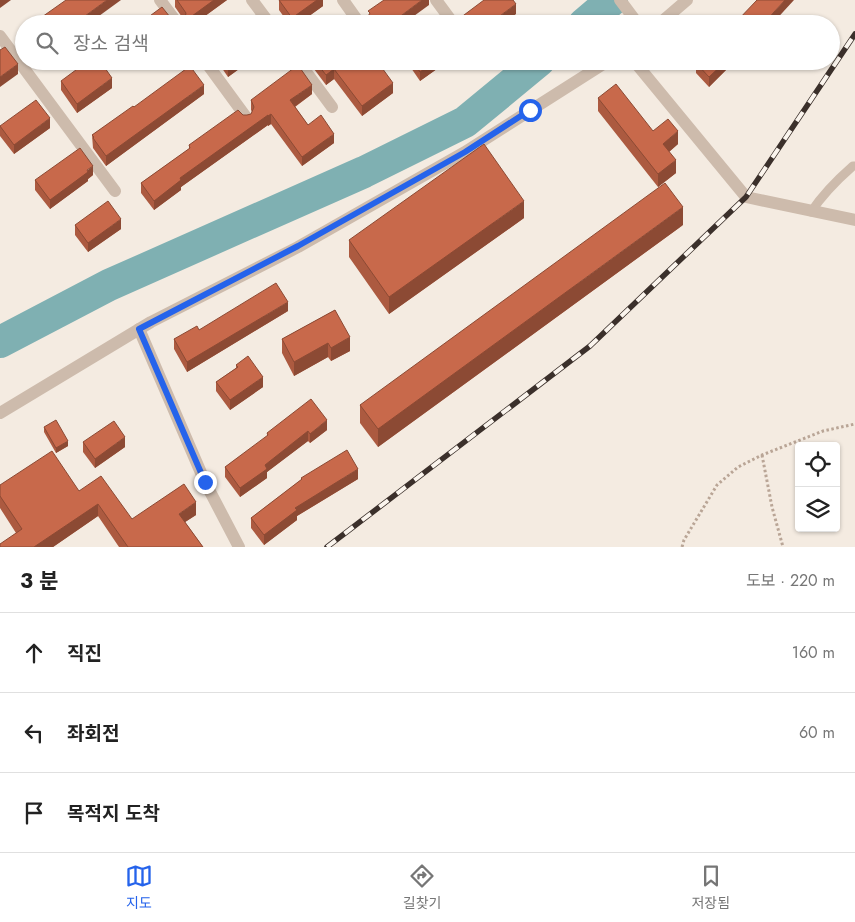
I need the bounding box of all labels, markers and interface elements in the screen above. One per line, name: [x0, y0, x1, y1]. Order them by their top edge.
search box: [15, 15, 840, 70]
icon: search: [33, 29, 61, 57]
text: 장소 검색: [73, 30, 149, 57]
route start: [519, 99, 542, 122]
map controls: [795, 442, 840, 532]
button: locate: [795, 442, 840, 487]
route end: [194, 471, 217, 494]
button: layers: [795, 487, 840, 532]
text: 3 분: [20, 566, 59, 596]
text: 도보 · 220 m: [746, 569, 835, 592]
icon: ahead: [20, 639, 48, 667]
text: 직진: [67, 640, 102, 667]
text: 160 m: [792, 641, 835, 664]
icon: left: [20, 719, 48, 747]
text: 좌회전: [67, 720, 119, 747]
text: 60 m: [799, 721, 835, 744]
icon: arrive: [20, 799, 48, 827]
text: 목적지 도착: [67, 800, 160, 827]
tab: 지도: [125, 862, 153, 913]
tab: 길찾기: [403, 862, 442, 913]
tab: 저장됨: [691, 862, 730, 913]

